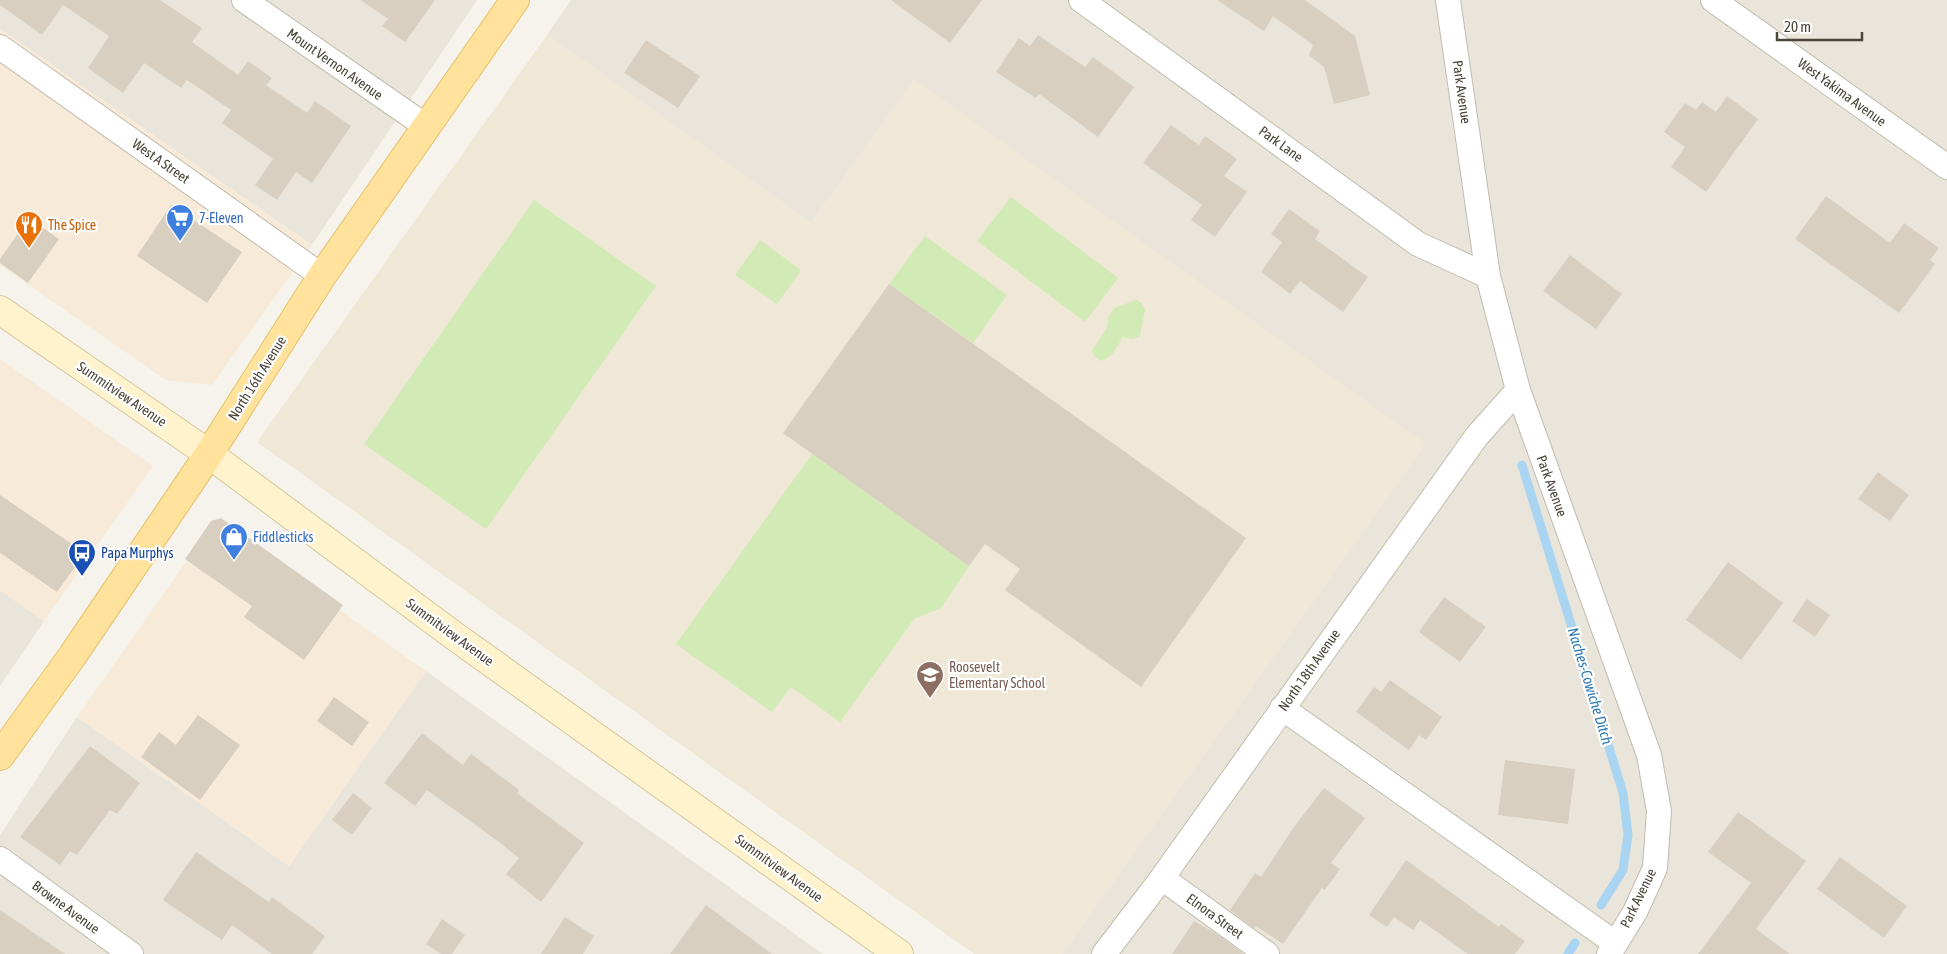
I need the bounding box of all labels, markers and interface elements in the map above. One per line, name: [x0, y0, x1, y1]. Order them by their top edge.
scale bar: [1777, 10, 1862, 42]
text: 20 m: [1784, 18, 1811, 35]
street label: Mount Vernon Avenue: [284, 25, 386, 103]
street label: West Yakima Avenue: [1795, 55, 1889, 129]
street label: Park Avenue: [1450, 59, 1474, 125]
street label: Park Lane: [1256, 123, 1306, 165]
street label: West A Street: [129, 135, 193, 187]
supermarket icon: 7-Eleven: [165, 203, 195, 242]
restaurant icon: The Spice: [14, 210, 44, 249]
place label: 7-Eleven: [199, 210, 244, 226]
place label: The Spice: [48, 217, 96, 233]
street label: North 16th Avenue: [225, 333, 289, 423]
street label: Summitview Avenue: [74, 358, 170, 430]
street label: Park Avenue: [1534, 453, 1570, 519]
shop icon: Fiddlesticks: [219, 522, 249, 561]
place label: Fiddlesticks: [253, 529, 314, 545]
bus stop icon: Papa Murphys: [67, 538, 97, 577]
place label: Papa Murphys: [101, 545, 174, 561]
street label: Summitview Avenue: [403, 595, 497, 669]
water label: Naches-Cowiche Ditch: [1565, 625, 1616, 746]
street label: North 18th Avenue: [1275, 626, 1343, 714]
place label: Roosevelt Elementary School: [949, 659, 1045, 691]
school or university icon: Roosevelt Elementary School: [915, 660, 945, 699]
street label: Summitview Avenue: [732, 831, 826, 905]
street label: Park Avenue: [1617, 866, 1659, 930]
street label: Browne Avenue: [29, 877, 103, 937]
street label: Elnora Street: [1184, 890, 1246, 942]

